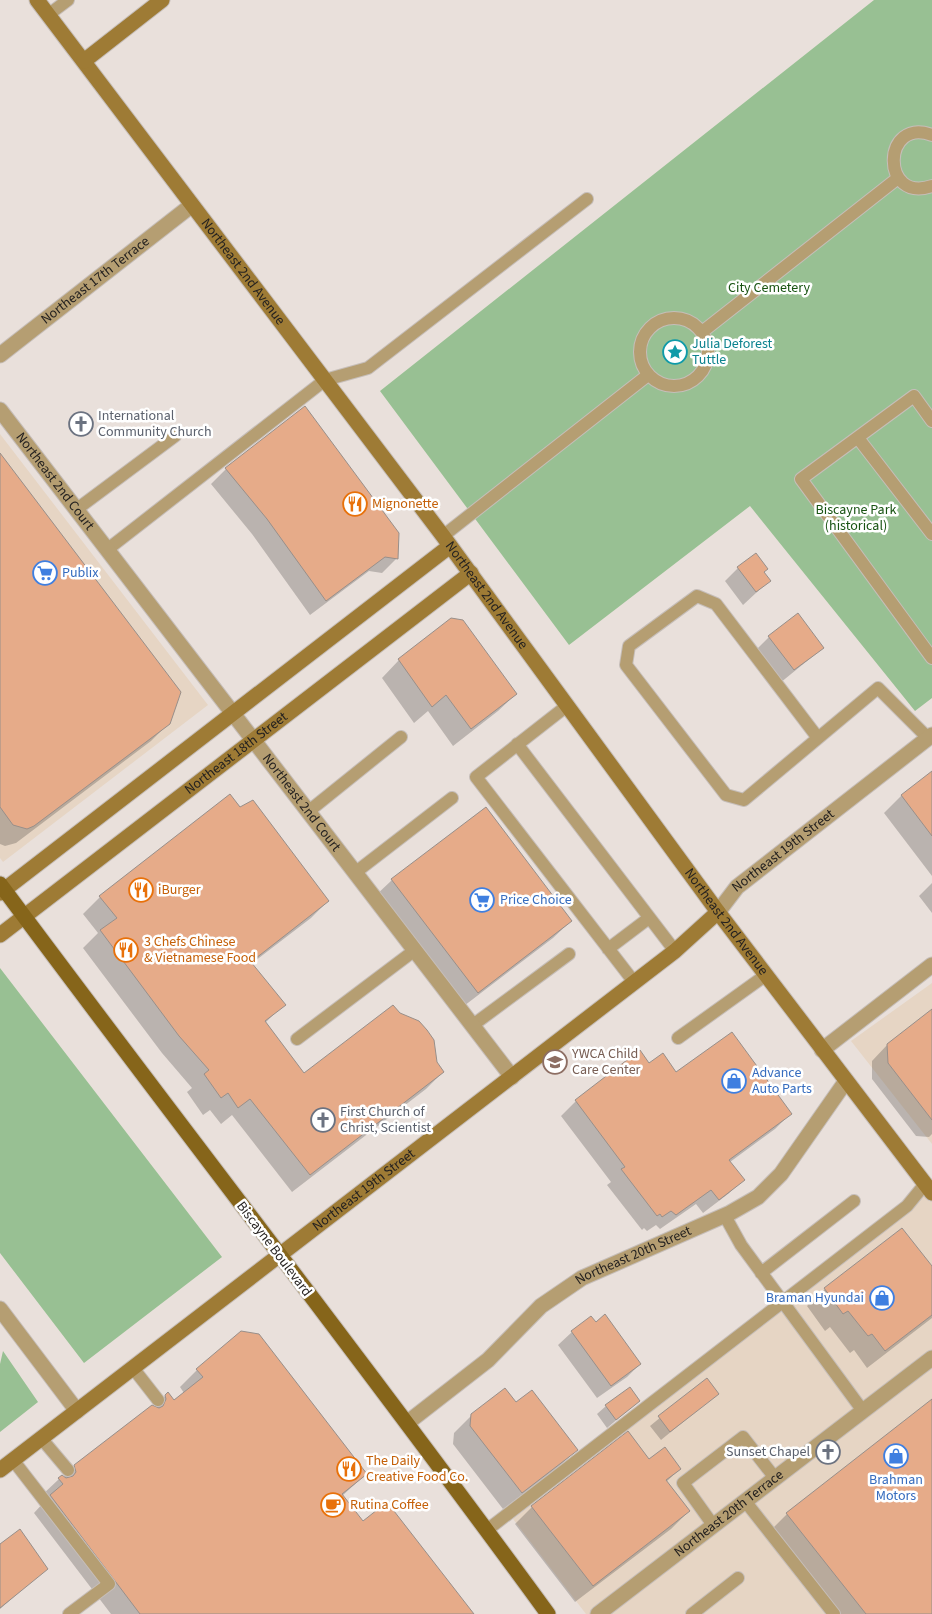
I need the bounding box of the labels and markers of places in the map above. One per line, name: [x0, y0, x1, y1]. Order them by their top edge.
place label: Julia Deforest Tuttle: [692, 334, 772, 370]
place icon: Julia Deforest Tuttle: [662, 339, 688, 365]
place label: International Community Church: [98, 406, 212, 442]
church icon: International Community Church: [68, 411, 94, 437]
restaurant icon: Mignonette: [342, 491, 368, 517]
place label: Mignonette: [372, 494, 438, 514]
supermarket icon: Publix: [32, 560, 58, 586]
place label: Publix: [62, 563, 99, 583]
restaurant icon: iBurger: [128, 877, 154, 903]
place label: iBurger: [158, 880, 201, 900]
supermarket icon: Price Choice: [469, 887, 495, 913]
place label: Price Choice: [500, 890, 572, 910]
place label: 3 Chefs Chinese & Vietnamese Food: [144, 932, 256, 968]
restaurant icon: 3 Chefs Chinese & Vietnamese Food: [113, 937, 139, 963]
place label: YWCA Child Care Center: [571, 1044, 641, 1080]
school or university icon: YWCA Child Care Center: [542, 1049, 568, 1075]
place label: Advance Auto Parts: [752, 1063, 812, 1099]
shop icon: Advance Auto Parts: [721, 1068, 747, 1094]
place label: First Church of Christ, Scientist: [340, 1102, 431, 1138]
church icon: First Church of Christ, Scientist: [310, 1107, 336, 1133]
shop icon: Braman Hyundai: [869, 1285, 895, 1311]
place label: Braman Hyundai: [766, 1288, 864, 1308]
church icon: Sunset Chapel: [815, 1439, 841, 1465]
place label: Sunset Chapel: [726, 1442, 810, 1462]
shop icon: Brahman Motors: [883, 1443, 909, 1469]
place label: The Daily Creative Food Co.: [366, 1451, 468, 1487]
restaurant icon: The Daily Creative Food Co.: [336, 1456, 362, 1482]
place label: Brahman Motors: [869, 1470, 923, 1506]
cafe icon: Rutina Coffee: [320, 1492, 346, 1518]
place label: Rutina Coffee: [350, 1495, 429, 1515]

